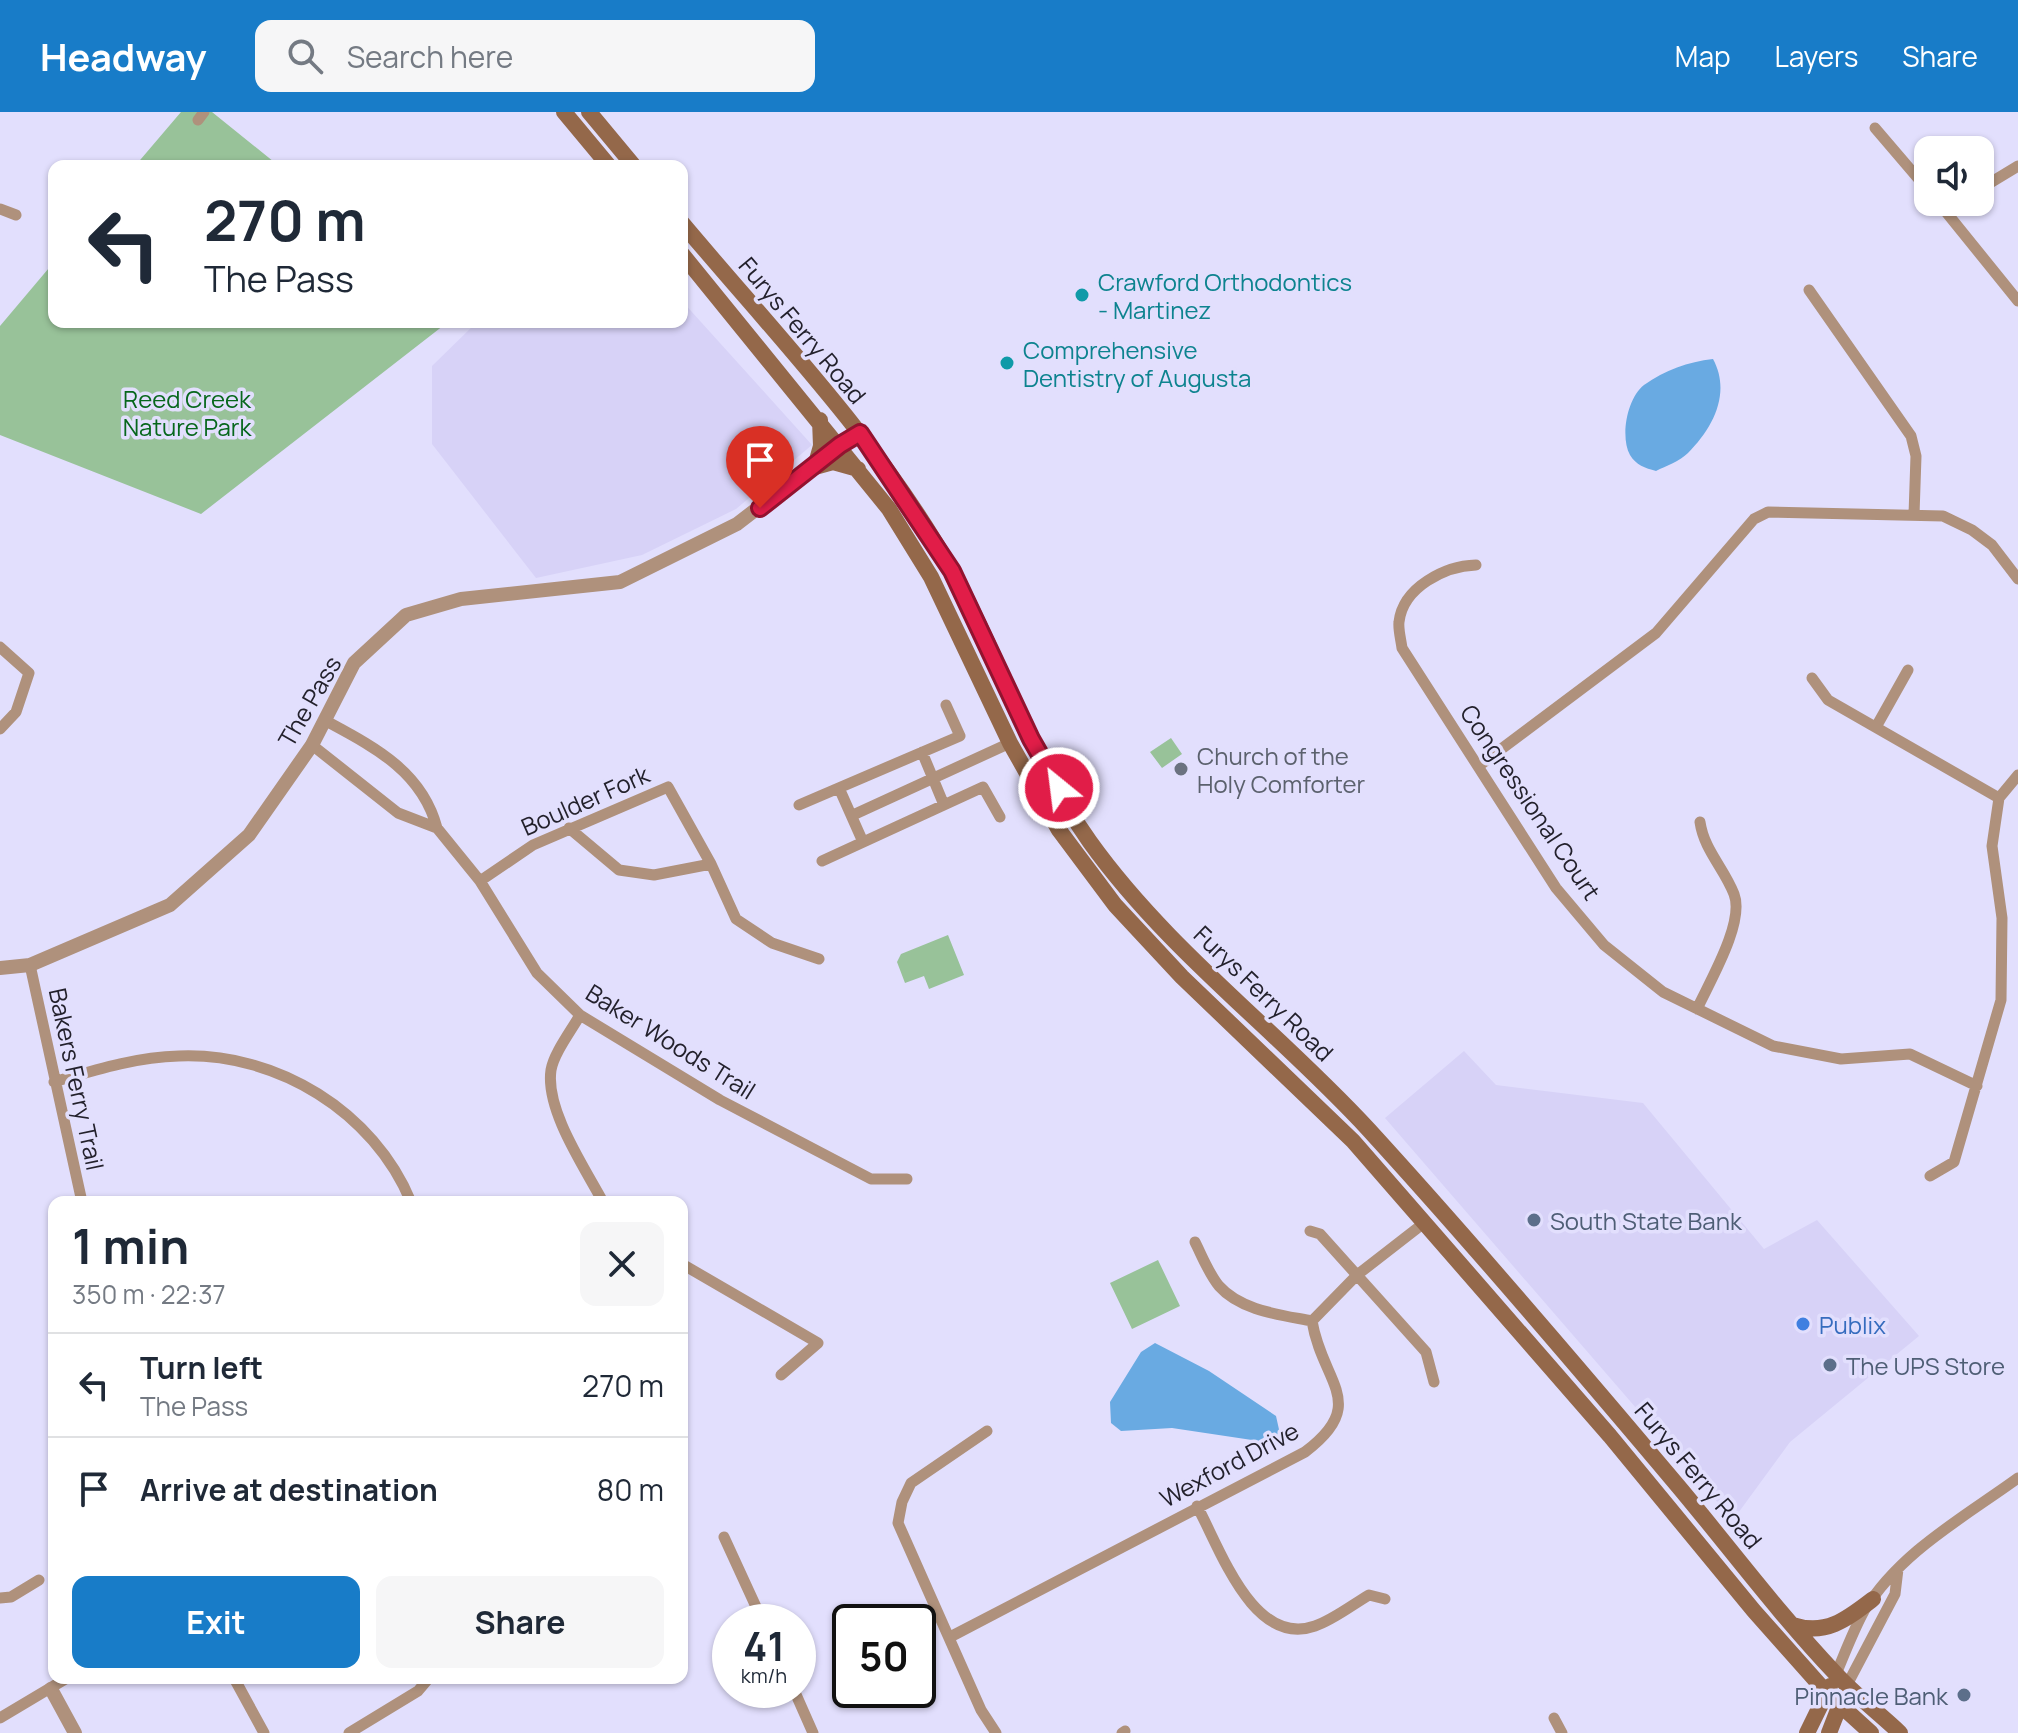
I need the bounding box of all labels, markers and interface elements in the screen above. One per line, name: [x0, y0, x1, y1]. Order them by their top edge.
search box: [255, 20, 815, 92]
text: Headway: [40, 30, 207, 82]
icon: search: [283, 34, 327, 78]
text: Search here: [347, 36, 513, 77]
text: Map: [1675, 37, 1731, 75]
text: Layers: [1775, 37, 1858, 75]
text: Share: [1902, 37, 1978, 75]
map controls: [1914, 136, 1994, 216]
button: sound: [1914, 136, 1994, 216]
text: 270 m: [204, 181, 366, 258]
icon: left: [72, 192, 176, 296]
street label: Furys Ferry Road: [732, 250, 874, 410]
text: The Pass: [204, 254, 354, 303]
place label: Crawford Orthodontics - Martinez: [1098, 265, 1352, 326]
marker: Crawford Orthodontics - Martinez: [1073, 286, 1091, 304]
place label: Comprehensive Dentistry of Augusta: [1023, 333, 1251, 394]
marker: Comprehensive Dentistry of Augusta: [998, 354, 1016, 372]
park label: Reed Creek Nature Park: [123, 382, 252, 443]
pin: [726, 426, 794, 508]
icon: arrive: [738, 438, 782, 482]
street label: The Pass: [270, 650, 348, 752]
street label: Congressional Court: [1453, 698, 1609, 906]
place label: Church of the Holy Comforter: [1197, 739, 1365, 800]
position arrow: [1017, 746, 1101, 830]
street label: Boulder Fork: [516, 757, 655, 843]
marker: Church of the Holy Comforter: [1172, 760, 1190, 778]
street label: Furys Ferry Road: [1187, 918, 1341, 1068]
street label: Baker Woods Trail: [580, 976, 762, 1106]
street label: Bakers Ferry Trail: [42, 985, 112, 1173]
place label: South State Bank: [1550, 1204, 1743, 1237]
marker: South State Bank: [1525, 1211, 1543, 1229]
text: 1 min: [72, 1213, 189, 1278]
button: close: [580, 1222, 664, 1306]
text: 350 m · 22:37: [72, 1276, 226, 1312]
place label: Publix: [1819, 1308, 1886, 1341]
marker: Publix: [1794, 1315, 1812, 1333]
text: Turn left: [140, 1347, 263, 1388]
place label: The UPS Store: [1846, 1349, 2005, 1382]
marker: The UPS Store: [1821, 1356, 1839, 1374]
icon: left: [72, 1363, 116, 1407]
text: 270 m: [582, 1365, 664, 1406]
text: The Pass: [140, 1388, 248, 1424]
street label: Furys Ferry Road: [1628, 1395, 1770, 1555]
street label: Wexford Drive: [1154, 1414, 1304, 1514]
icon: arrive: [72, 1467, 116, 1511]
text: Arrive at destination: [140, 1469, 438, 1510]
text: 80 m: [597, 1469, 664, 1510]
button: Exit: [72, 1576, 360, 1668]
button: Share: [376, 1576, 664, 1668]
speed limit sign: 50: [832, 1604, 936, 1708]
text: 41: [743, 1618, 785, 1673]
text: km/h: [741, 1662, 787, 1689]
place label: Pinnacle Bank: [1794, 1679, 1949, 1712]
marker: Pinnacle Bank: [1955, 1686, 1973, 1704]

